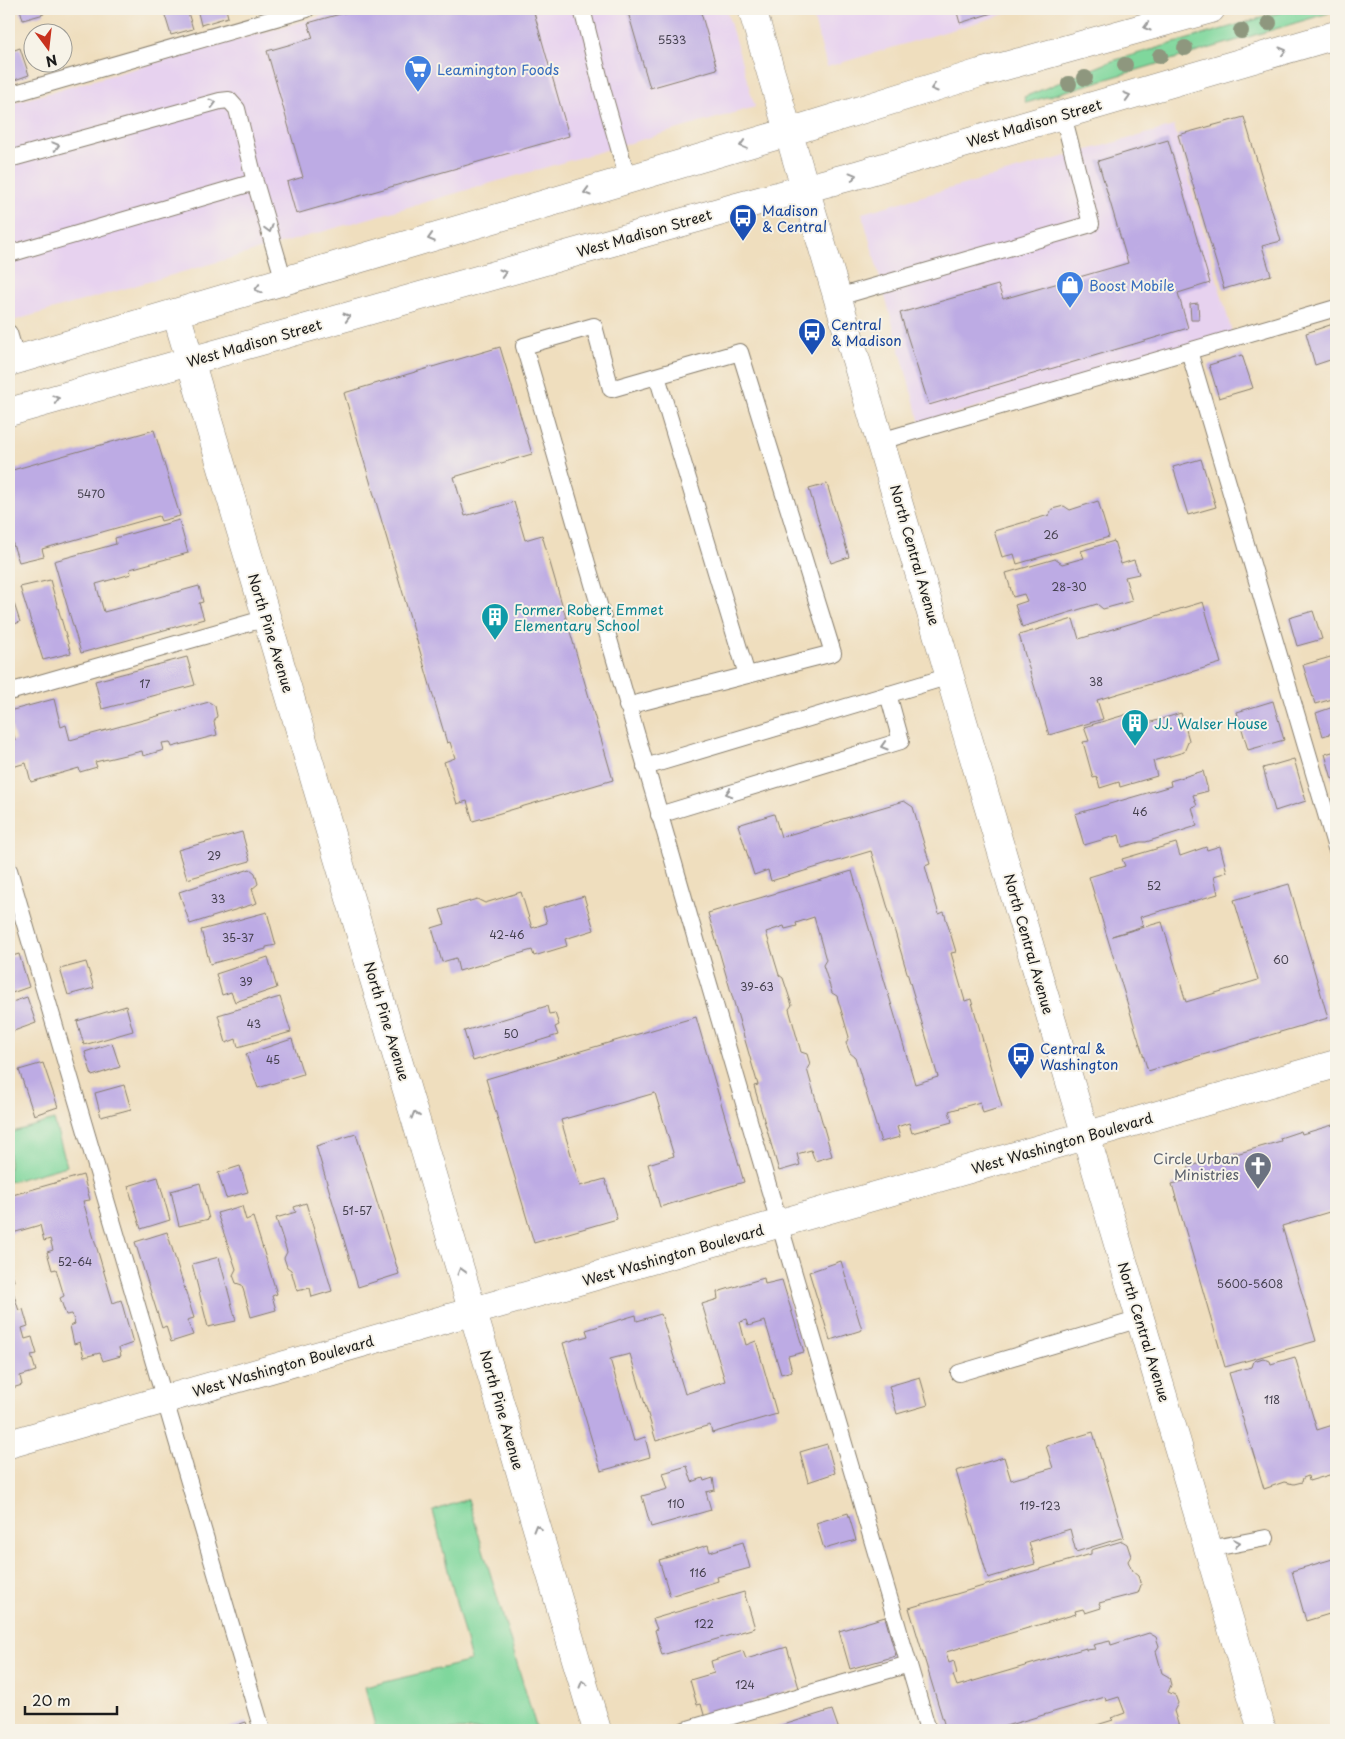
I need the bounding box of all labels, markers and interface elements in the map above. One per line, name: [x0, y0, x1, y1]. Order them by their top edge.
one-way arrow: [1144, 21, 1152, 31]
north arrow: [22, 22, 72, 72]
house number: 5533: [658, 31, 686, 48]
one-way arrow: [1278, 46, 1286, 56]
text: N: [43, 49, 60, 73]
supermarket icon: Leamington Foods: [403, 54, 433, 93]
place label: Leamington Foods: [437, 59, 559, 80]
one-way arrow: [930, 82, 938, 92]
one-way arrow: [1122, 92, 1130, 102]
street label: West Madison Street: [964, 94, 1104, 152]
one-way arrow: [208, 98, 217, 109]
one-way arrow: [739, 140, 747, 150]
one-way arrow: [51, 141, 59, 151]
one-way arrow: [849, 171, 858, 182]
one-way arrow: [583, 186, 591, 196]
place label: Madison & Central: [762, 200, 827, 237]
bus stop icon: Madison & Central: [728, 203, 758, 242]
street label: West Madison Street: [574, 204, 714, 262]
one-way arrow: [263, 224, 273, 233]
one-way arrow: [427, 232, 436, 242]
one-way arrow: [499, 268, 508, 279]
shop icon: Boost Mobile: [1055, 270, 1085, 309]
place label: Boost Mobile: [1089, 275, 1175, 296]
one-way arrow: [255, 283, 263, 293]
one-way arrow: [342, 312, 351, 323]
street label: West Madison Street: [184, 314, 324, 372]
place label: Central & Madison: [831, 314, 902, 351]
bus stop icon: Central & Madison: [797, 317, 827, 356]
one-way arrow: [51, 394, 59, 404]
street label: North Central Avenue: [885, 482, 945, 628]
house number: 5470: [77, 485, 105, 502]
house number: 26: [1043, 526, 1059, 543]
street label: North Pine Avenue: [243, 571, 299, 696]
house number: 28-30: [1052, 578, 1086, 595]
place label: Former Robert Emmet Elementary School: [514, 599, 664, 636]
building icon: Former Robert Emmet Elementary School: [480, 602, 510, 641]
house number: 38: [1089, 673, 1103, 690]
house number: 17: [140, 675, 151, 692]
building icon: JJ. Walser House: [1120, 708, 1150, 747]
place label: JJ. Walser House: [1154, 713, 1268, 734]
one-way arrow: [881, 740, 889, 750]
one-way arrow: [725, 788, 733, 798]
house number: 46: [1133, 803, 1148, 820]
house number: 29: [207, 847, 221, 864]
street label: North Central Avenue: [999, 871, 1059, 1017]
house number: 52: [1147, 877, 1161, 894]
house number: 33: [211, 890, 225, 907]
house number: 42-46: [490, 926, 525, 943]
house number: 35-37: [222, 929, 254, 946]
house number: 60: [1273, 951, 1289, 968]
street label: North Pine Avenue: [359, 959, 415, 1084]
house number: 39: [239, 973, 253, 990]
house number: 39-63: [740, 978, 774, 995]
house number: 43: [247, 1015, 261, 1032]
house number: 50: [503, 1025, 519, 1042]
place label: Central & Washington: [1040, 1038, 1118, 1075]
bus stop icon: Central & Washington: [1006, 1041, 1036, 1080]
house number: 45: [266, 1051, 280, 1068]
street label: West Washington Boulevard: [969, 1107, 1156, 1179]
one-way arrow: [410, 1112, 420, 1120]
place label: Circle Urban Ministries: [1153, 1148, 1239, 1185]
church icon: Circle Urban Ministries: [1243, 1151, 1273, 1190]
house number: 51-57: [342, 1202, 372, 1219]
street label: West Washington Boulevard: [580, 1219, 767, 1291]
house number: 52-64: [58, 1253, 92, 1270]
street label: North Central Avenue: [1113, 1259, 1175, 1405]
one-way arrow: [456, 1268, 466, 1276]
house number: 5600-5608: [1217, 1275, 1283, 1292]
street label: West Washington Boulevard: [190, 1330, 377, 1402]
street label: North Pine Avenue: [475, 1348, 529, 1473]
house number: 118: [1264, 1391, 1280, 1408]
house number: 110: [667, 1495, 685, 1512]
house number: 119-123: [1019, 1497, 1061, 1514]
one-way arrow: [532, 1524, 542, 1532]
one-way arrow: [1233, 1539, 1242, 1549]
house number: 116: [690, 1564, 707, 1581]
house number: 122: [694, 1615, 714, 1632]
house number: 124: [735, 1676, 755, 1693]
one-way arrow: [578, 1680, 588, 1688]
scale bar: [25, 1684, 118, 1716]
text: 20 m: [32, 1688, 71, 1711]

